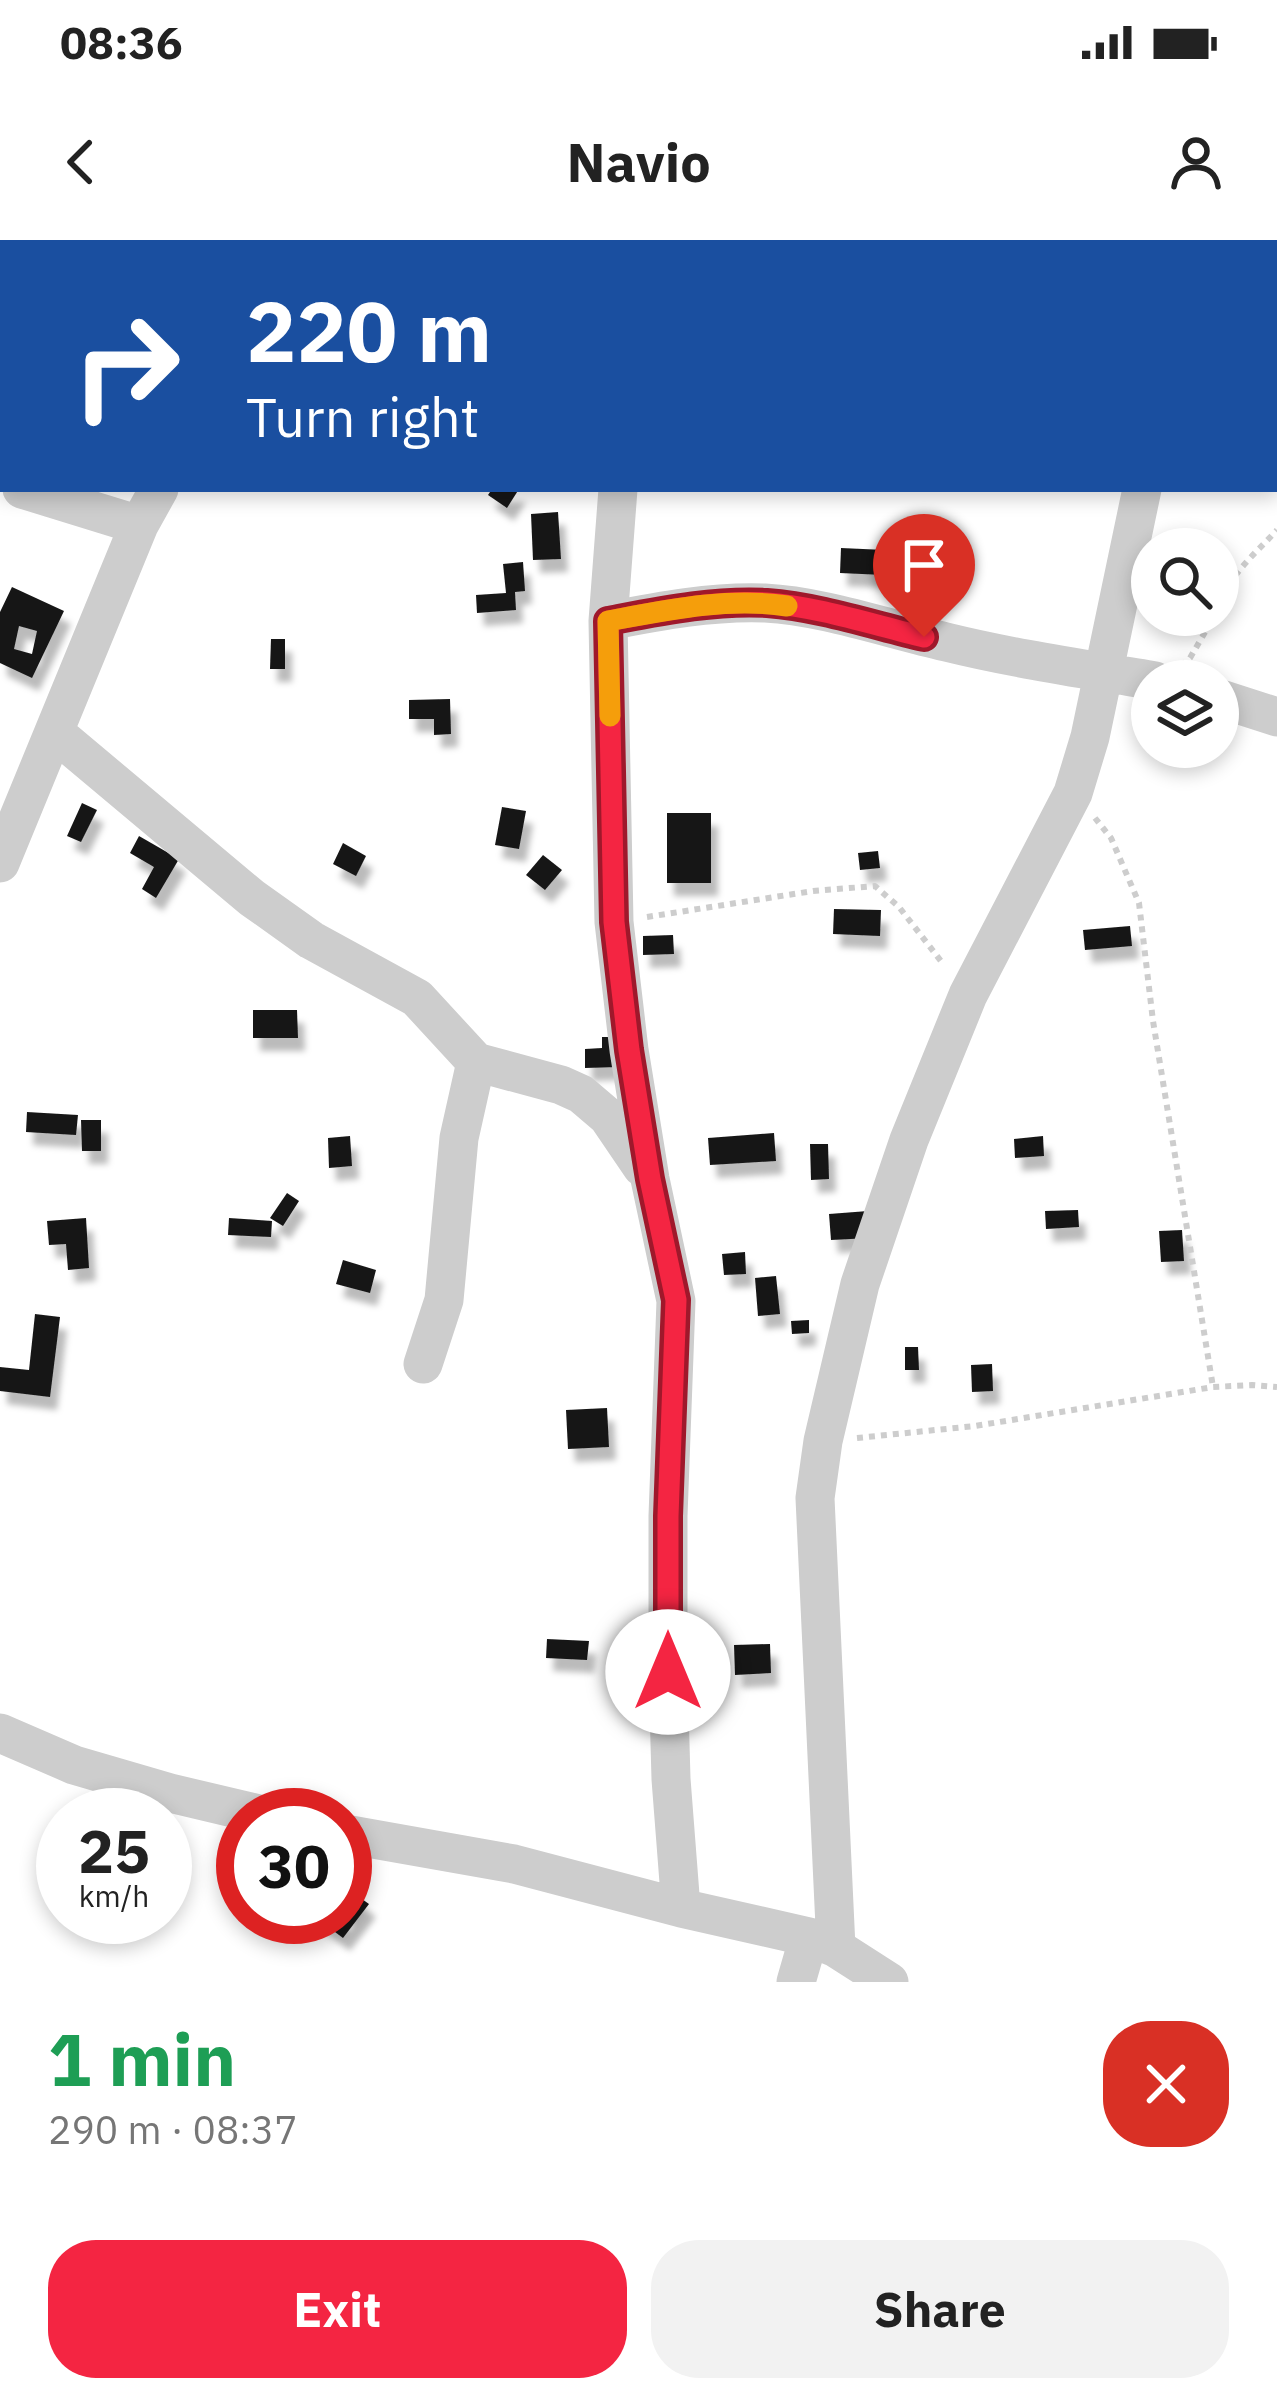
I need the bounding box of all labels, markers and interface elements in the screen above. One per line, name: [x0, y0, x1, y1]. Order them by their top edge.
text: 08:36: [60, 13, 183, 71]
text: Navio: [566, 127, 711, 197]
icon: back: [48, 129, 114, 195]
icon: person: [1163, 129, 1229, 195]
text: 220 m: [246, 276, 492, 385]
icon: right: [48, 288, 204, 444]
text: Turn right: [246, 382, 480, 452]
pin: [873, 514, 975, 637]
map controls: [1131, 528, 1239, 768]
button: search: [1131, 528, 1239, 636]
icon: arrive: [891, 532, 957, 598]
button: layers: [1131, 660, 1239, 768]
position arrow: [605, 1609, 731, 1735]
speed limit sign: 30: [216, 1788, 372, 1944]
text: 25: [78, 1811, 150, 1890]
text: km/h: [79, 1876, 149, 1915]
text: 1 min: [48, 2012, 236, 2106]
button: close: [1103, 2021, 1229, 2147]
text: 290 m · 08:37: [48, 2104, 298, 2155]
button: Exit: [48, 2240, 627, 2378]
button: Share: [651, 2240, 1229, 2378]

